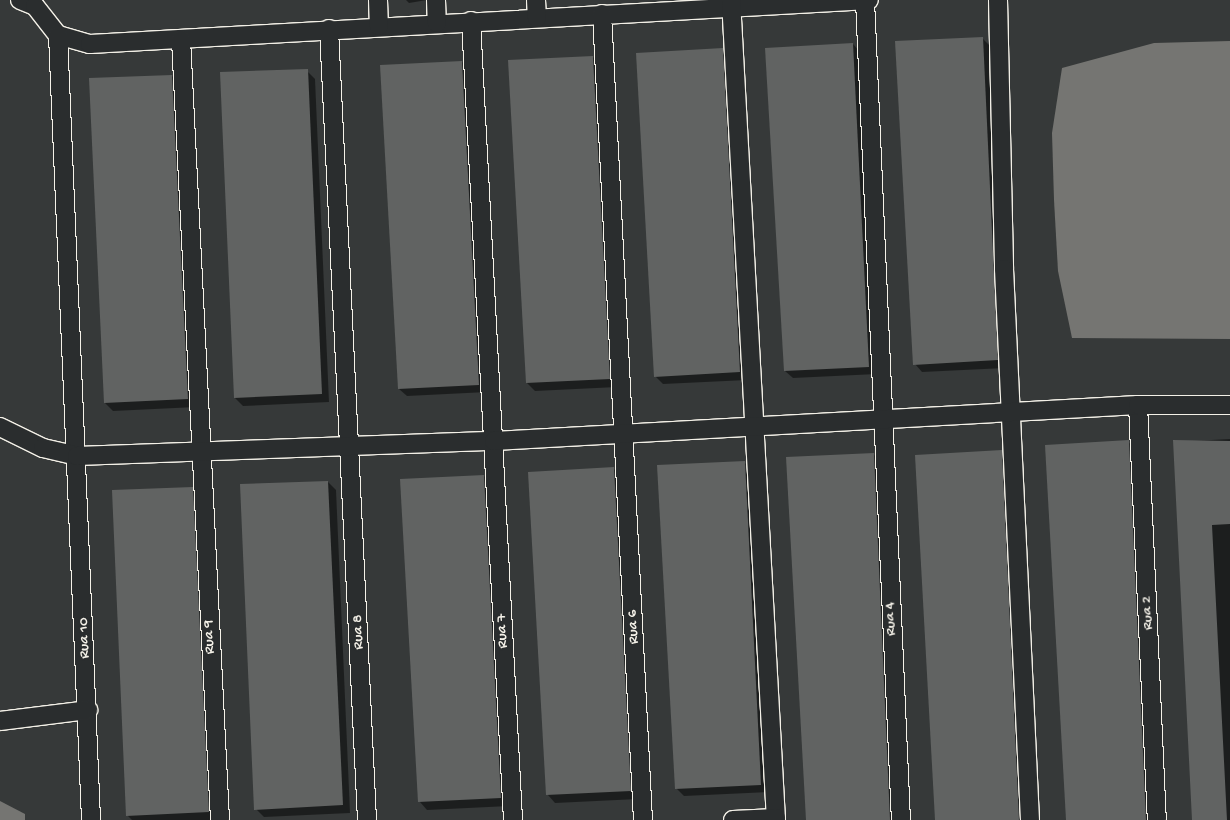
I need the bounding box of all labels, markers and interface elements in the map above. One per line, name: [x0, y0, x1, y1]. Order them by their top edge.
street label: Rua 2: [1138, 595, 1158, 631]
street label: Rua 4: [881, 602, 901, 636]
street label: Rua 6: [624, 609, 644, 645]
street label: Rua 7: [493, 613, 513, 649]
street label: Rua 8: [349, 614, 369, 650]
street label: Rua 10: [75, 617, 95, 659]
street label: Rua 9: [200, 619, 220, 655]

